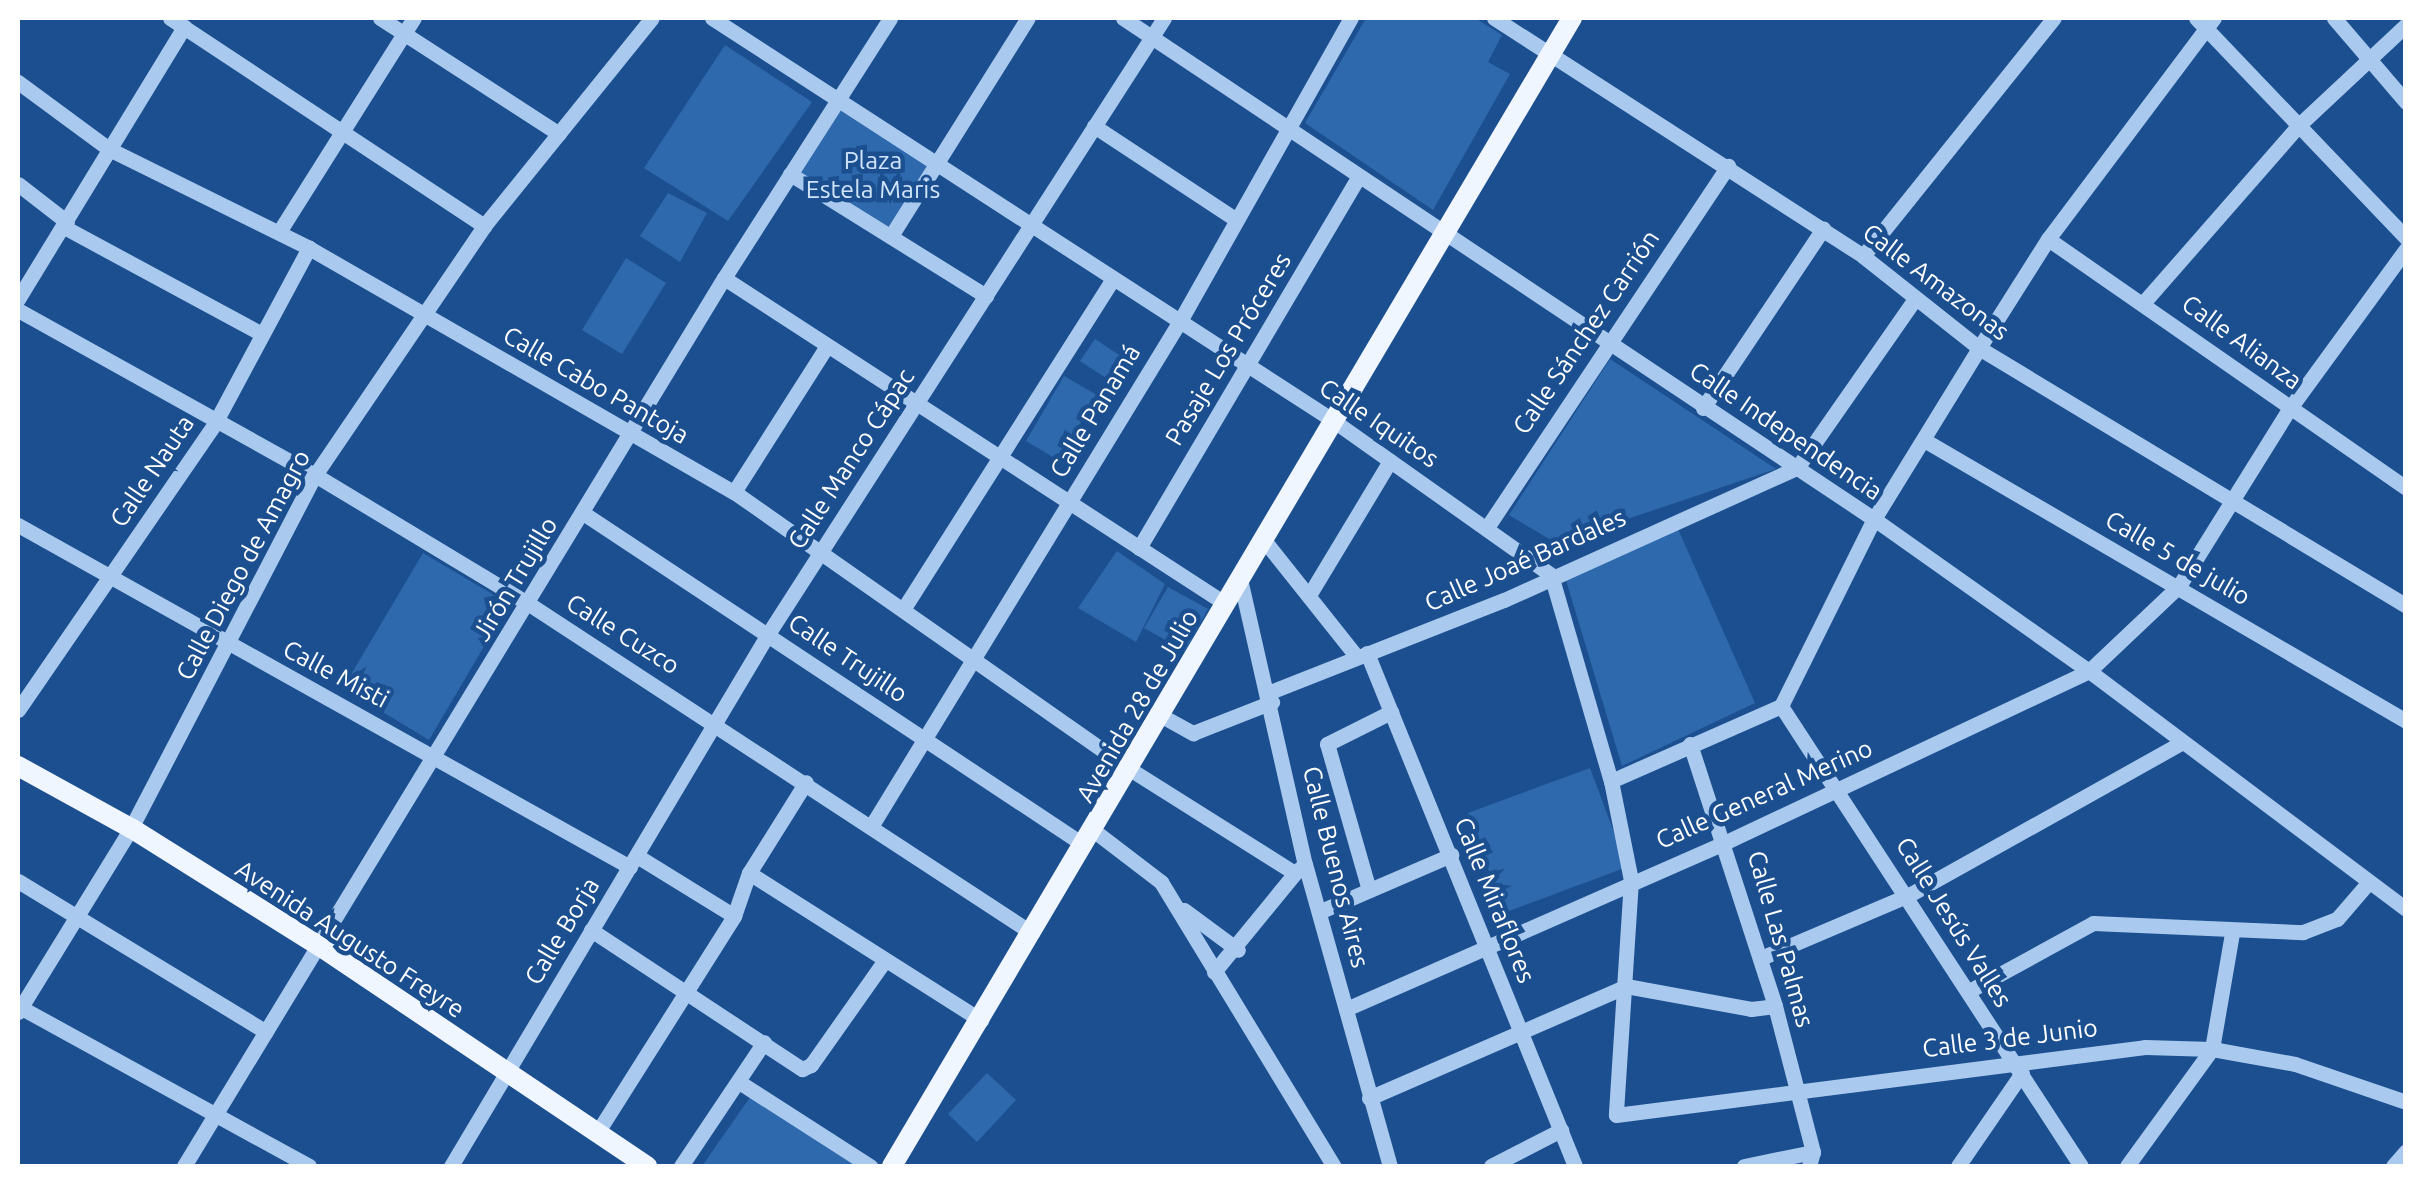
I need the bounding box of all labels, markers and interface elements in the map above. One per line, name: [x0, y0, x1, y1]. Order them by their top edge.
park label: Plaza Estela Maris: [806, 146, 940, 205]
street label: Calle Amazonas: [1857, 217, 2015, 347]
street label: Calle Sánchez Carrión: [1506, 224, 1666, 440]
street label: Pasaje Los Próceres: [1159, 247, 1297, 451]
street label: Calle Alianza: [2176, 288, 2308, 396]
street label: Calle Cabo Pantoja: [498, 320, 694, 450]
street label: Calle Panamá: [1044, 339, 1146, 483]
street label: Calle Independencia: [1684, 355, 1888, 507]
street label: Calle Manco Cápac: [782, 363, 920, 555]
street label: Calle Iquitos: [1314, 372, 1444, 474]
street label: Calle Nauta: [104, 409, 200, 533]
street label: Calle Diego de Amagro: [170, 445, 316, 685]
street label: Calle Joaé Bardales: [1420, 502, 1630, 618]
street label: Calle 5 de julio: [2100, 504, 2256, 612]
street label: Jirón Trujillo: [466, 512, 564, 646]
street label: Calle Cuzco: [561, 587, 685, 681]
street label: Avenida 28 de Julio: [1070, 604, 1204, 808]
street label: Calle Trujillo: [783, 607, 913, 709]
street label: Calle Misti: [278, 634, 394, 714]
street label: Calle General Merino: [1651, 733, 1877, 855]
street label: Calle Buenos Aires: [1296, 763, 1376, 971]
street label: Calle Miraflores: [1448, 813, 1542, 987]
street label: Calle Jesús Valles: [1890, 832, 2018, 1012]
street label: Calle Las Palmas: [1741, 847, 1821, 1031]
street label: Avenida Augusto Freyre: [230, 854, 470, 1024]
street label: Calle Borja: [518, 872, 606, 990]
street label: Calle 3 de Junio: [1921, 1012, 2099, 1064]

